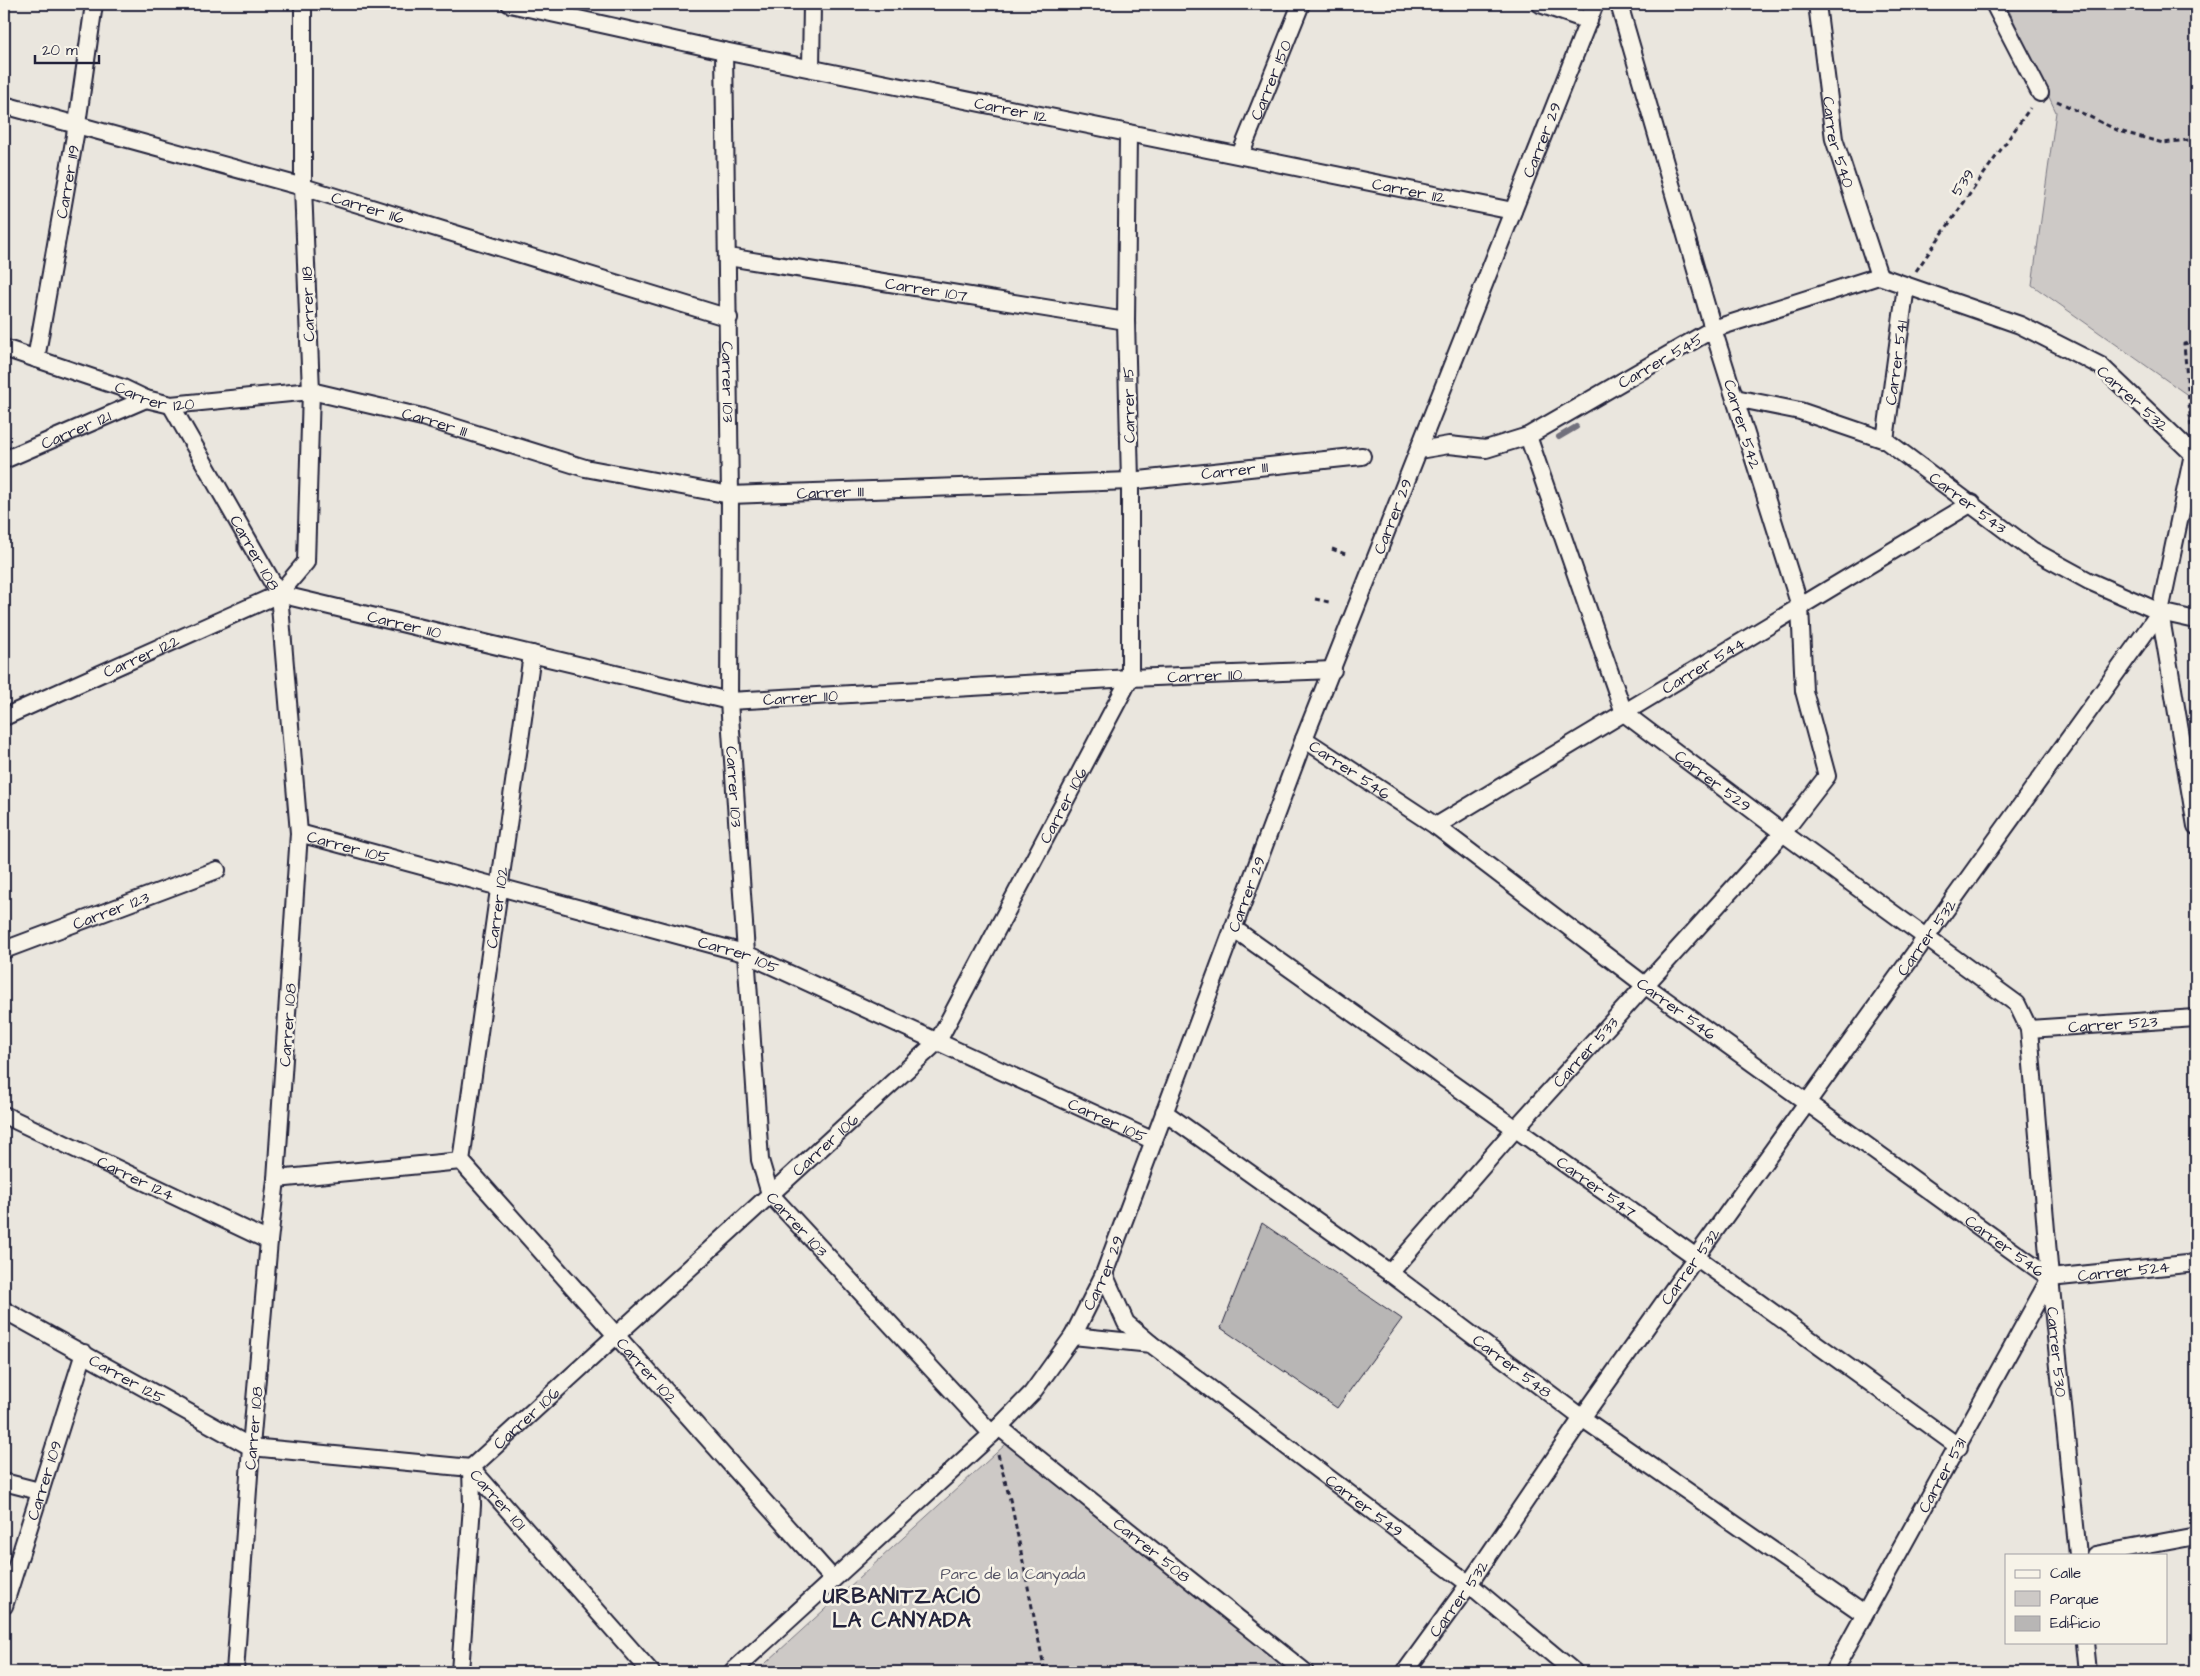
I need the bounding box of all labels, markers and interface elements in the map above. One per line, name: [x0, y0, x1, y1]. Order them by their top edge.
scale bar: [35, 32, 99, 64]
street label: Carrer 150: [1245, 37, 1297, 124]
text: 20 m: [42, 40, 78, 61]
street label: Carrer 112: [972, 92, 1049, 128]
street label: Carrer 540: [1817, 95, 1859, 191]
street label: Carrer 29: [1517, 99, 1567, 181]
street label: Carrer 119: [51, 143, 85, 220]
street label: 539: [1946, 165, 1980, 201]
street label: Carrer 112: [1370, 173, 1447, 209]
street label: Carrer 116: [329, 186, 407, 229]
street label: Carrer 118: [296, 266, 320, 342]
street label: Carrer 107: [884, 272, 969, 307]
street label: Carrer 541: [1880, 319, 1913, 407]
street label: Carrer 545: [1614, 327, 1708, 394]
street label: Carrer 103: [716, 341, 739, 423]
street label: Carrer 532: [2092, 361, 2173, 437]
street label: Carrer 115: [1117, 366, 1141, 443]
street label: Carrer 120: [112, 376, 195, 417]
street label: Carrer 542: [1718, 377, 1766, 472]
street label: Carrer 111: [400, 403, 470, 443]
street label: Carrer 121: [38, 405, 115, 455]
street label: Carrer 111: [1200, 456, 1269, 485]
street label: Carrer 543: [1924, 467, 2011, 539]
street label: Carrer 29: [1368, 476, 1418, 558]
street label: Carrer 111: [796, 480, 864, 505]
street label: Carrer 108: [224, 511, 285, 595]
street label: Carrer 110: [365, 605, 443, 644]
street label: Carrer 122: [100, 630, 183, 683]
street label: Carrer 544: [1658, 632, 1750, 700]
street label: Carrer 110: [1167, 664, 1243, 689]
street label: Carrer 110: [762, 685, 839, 711]
street label: Carrer 546: [1304, 735, 1394, 805]
street label: Carrer 529: [1670, 745, 1755, 817]
street label: Carrer 103: [720, 746, 748, 828]
street label: Carrer 106: [1034, 764, 1093, 848]
street label: Carrer 105: [304, 826, 392, 869]
street label: Carrer 29: [1223, 853, 1271, 935]
street label: Carrer 102: [481, 865, 514, 950]
street label: Carrer 123: [70, 886, 153, 935]
street label: Carrer 532: [1892, 895, 1962, 980]
street label: Carrer 105: [695, 931, 783, 980]
street label: Carrer 546: [1632, 973, 1720, 1045]
street label: Carrer 108: [274, 983, 302, 1068]
street label: Carrer 523: [2067, 1011, 2158, 1038]
street label: Carrer 533: [1548, 1012, 1624, 1093]
street label: Carrer 105: [1064, 1093, 1151, 1149]
street label: Carrer 106: [787, 1109, 864, 1181]
street label: Carrer 124: [93, 1151, 178, 1206]
street label: Carrer 547: [1552, 1151, 1640, 1223]
street label: Carrer 103: [761, 1187, 832, 1262]
street label: Carrer 546: [1960, 1210, 2049, 1282]
street label: Carrer 532: [1656, 1224, 1726, 1309]
street label: Carrer 29: [1078, 1233, 1129, 1314]
street label: Carrer 524: [2077, 1256, 2171, 1287]
street label: Carrer 530: [2041, 1306, 2072, 1398]
street label: Carrer 548: [1468, 1329, 1556, 1403]
street label: Carrer 102: [611, 1333, 682, 1409]
street label: Carrer 125: [85, 1349, 169, 1409]
street label: Carrer 106: [489, 1382, 565, 1455]
street label: Carrer 108: [239, 1386, 269, 1471]
street label: Carrer 531: [1913, 1434, 1972, 1517]
street label: Carrer 109: [22, 1438, 68, 1523]
street label: Carrer 101: [465, 1464, 531, 1535]
street label: Carrer 549: [1321, 1469, 1408, 1543]
street label: Carrer 508: [1108, 1513, 1194, 1588]
legend: [2005, 1554, 2168, 1644]
street label: Carrer 532: [1424, 1556, 1494, 1642]
park label: Parc de la Canyada: [941, 1563, 1085, 1586]
text: Calle: [2050, 1563, 2081, 1584]
district label: URBANITZACIÓ LA CANYADA: [823, 1582, 981, 1635]
text: Parque: [2050, 1589, 2099, 1610]
text: Edificio: [2050, 1613, 2101, 1634]

